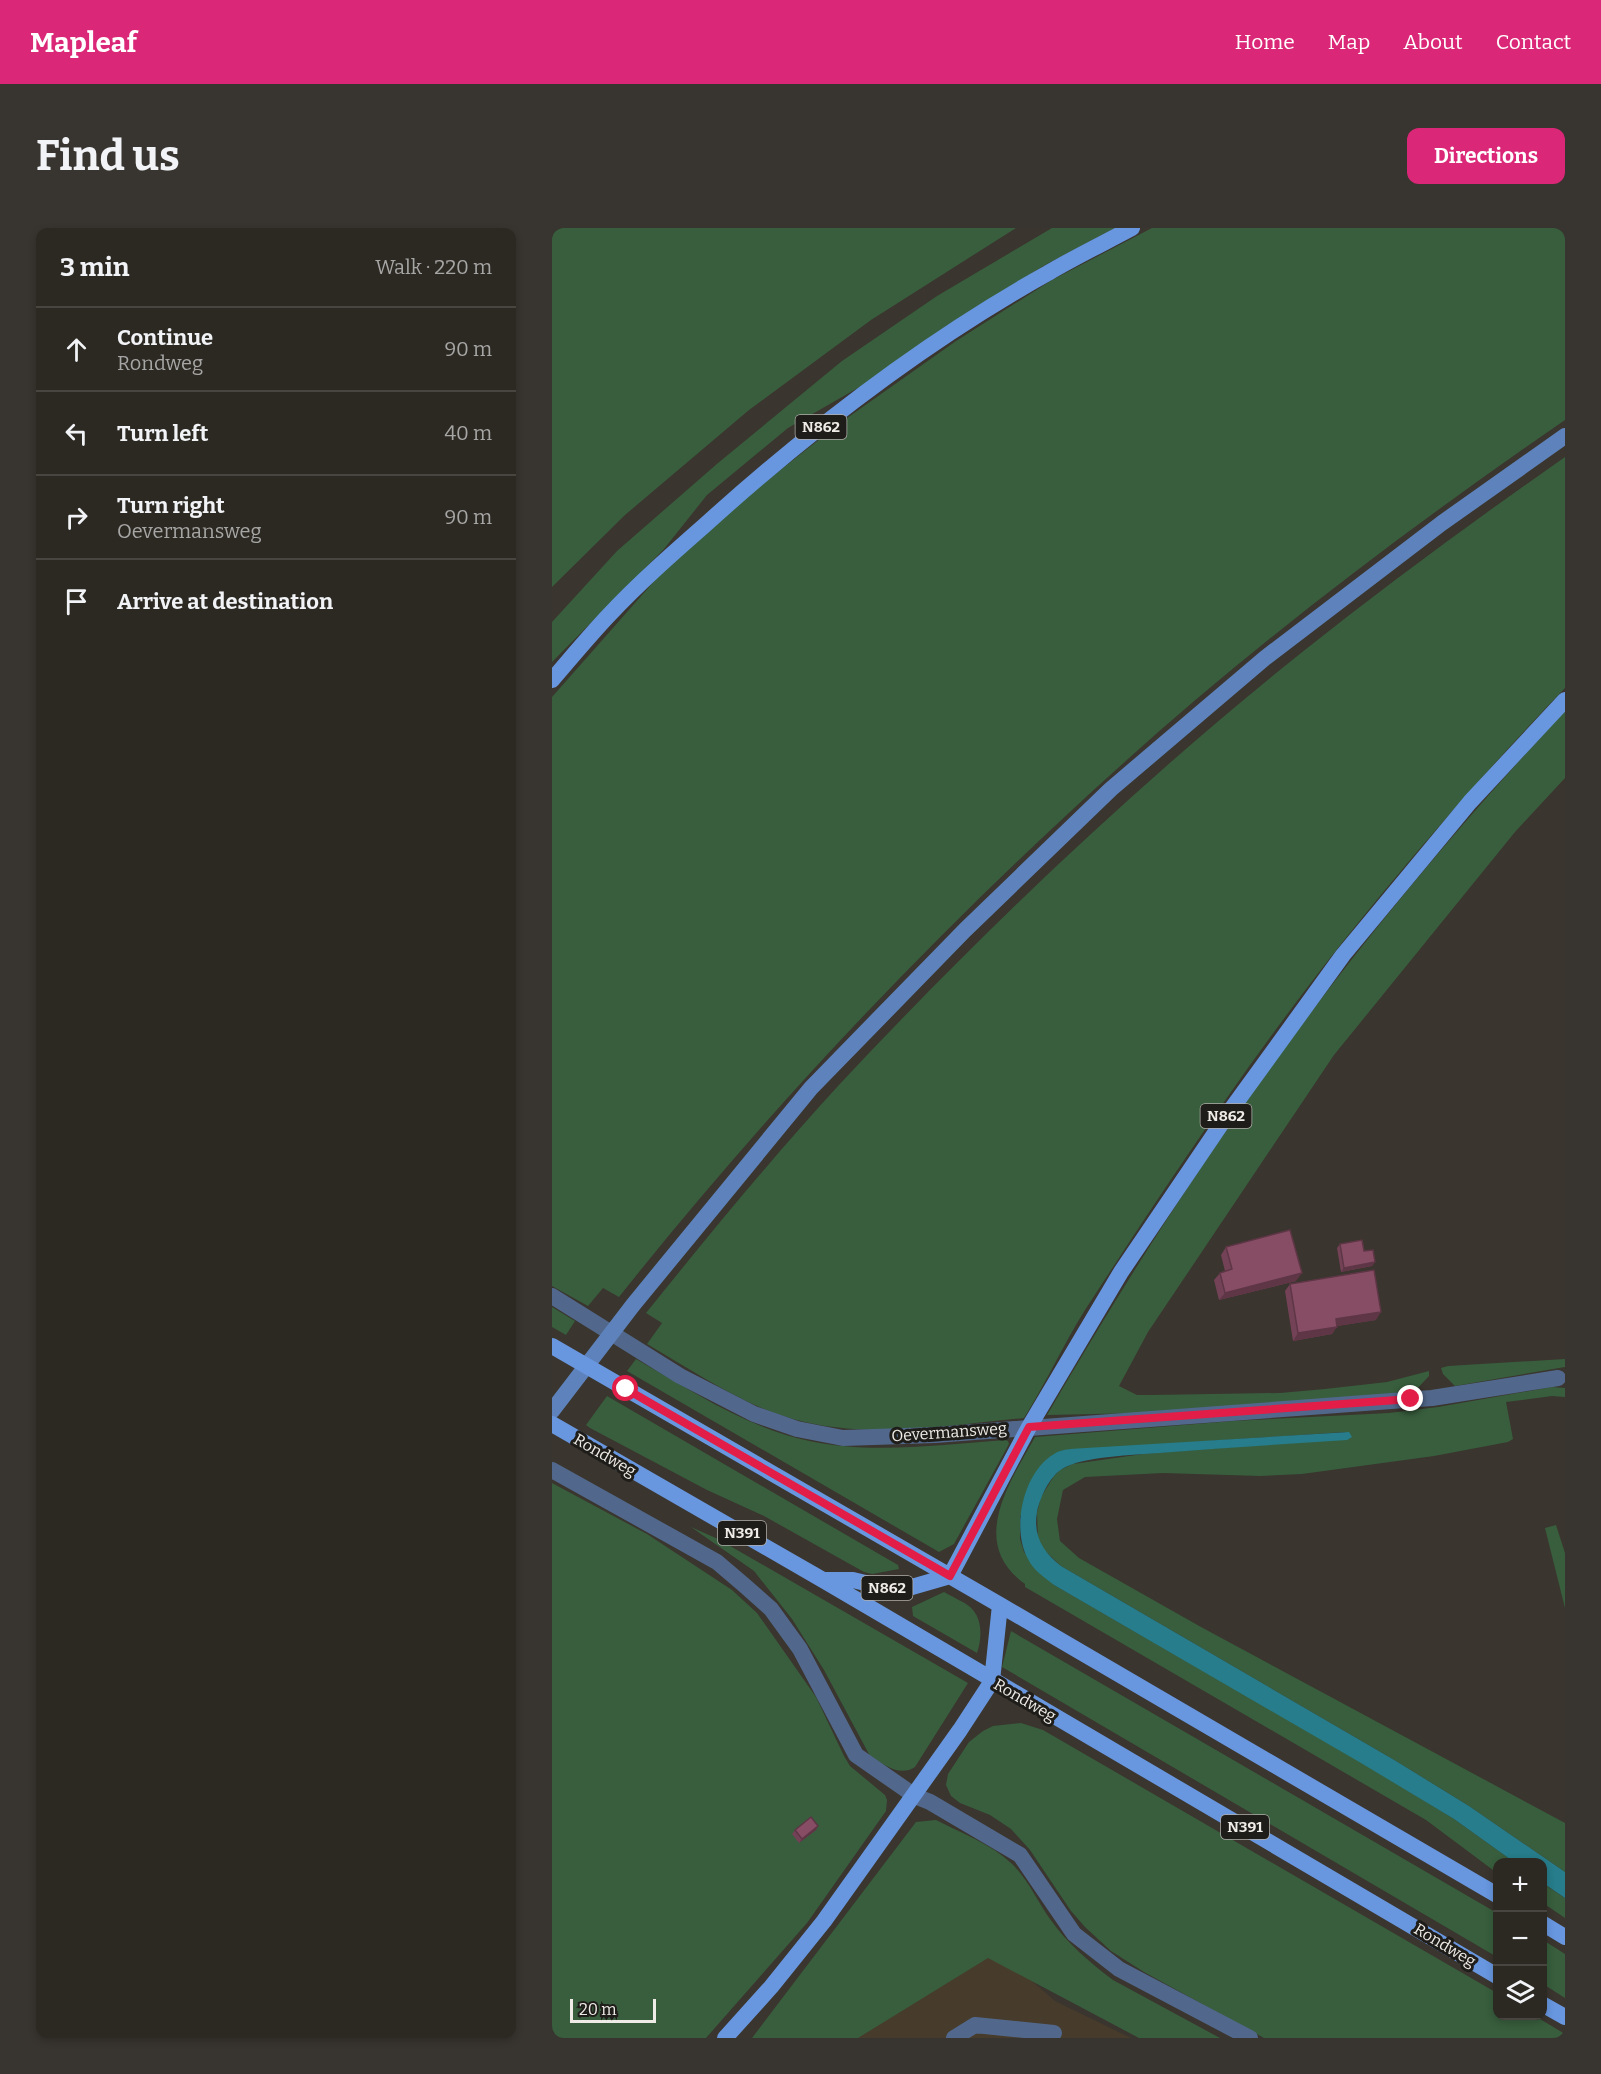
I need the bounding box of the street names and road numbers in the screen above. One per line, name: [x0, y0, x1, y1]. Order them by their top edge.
road number: N862: [796, 415, 846, 439]
road number: N862: [1200, 1104, 1252, 1128]
street label: Oevermansweg: [891, 1418, 1007, 1446]
street label: Rondweg: [570, 1430, 640, 1480]
road number: N391: [718, 1521, 766, 1545]
road number: N862: [862, 1576, 912, 1600]
street label: Rondweg: [990, 1675, 1060, 1725]
road number: N391: [1221, 1815, 1269, 1839]
street label: Rondweg: [1411, 1919, 1479, 1971]

